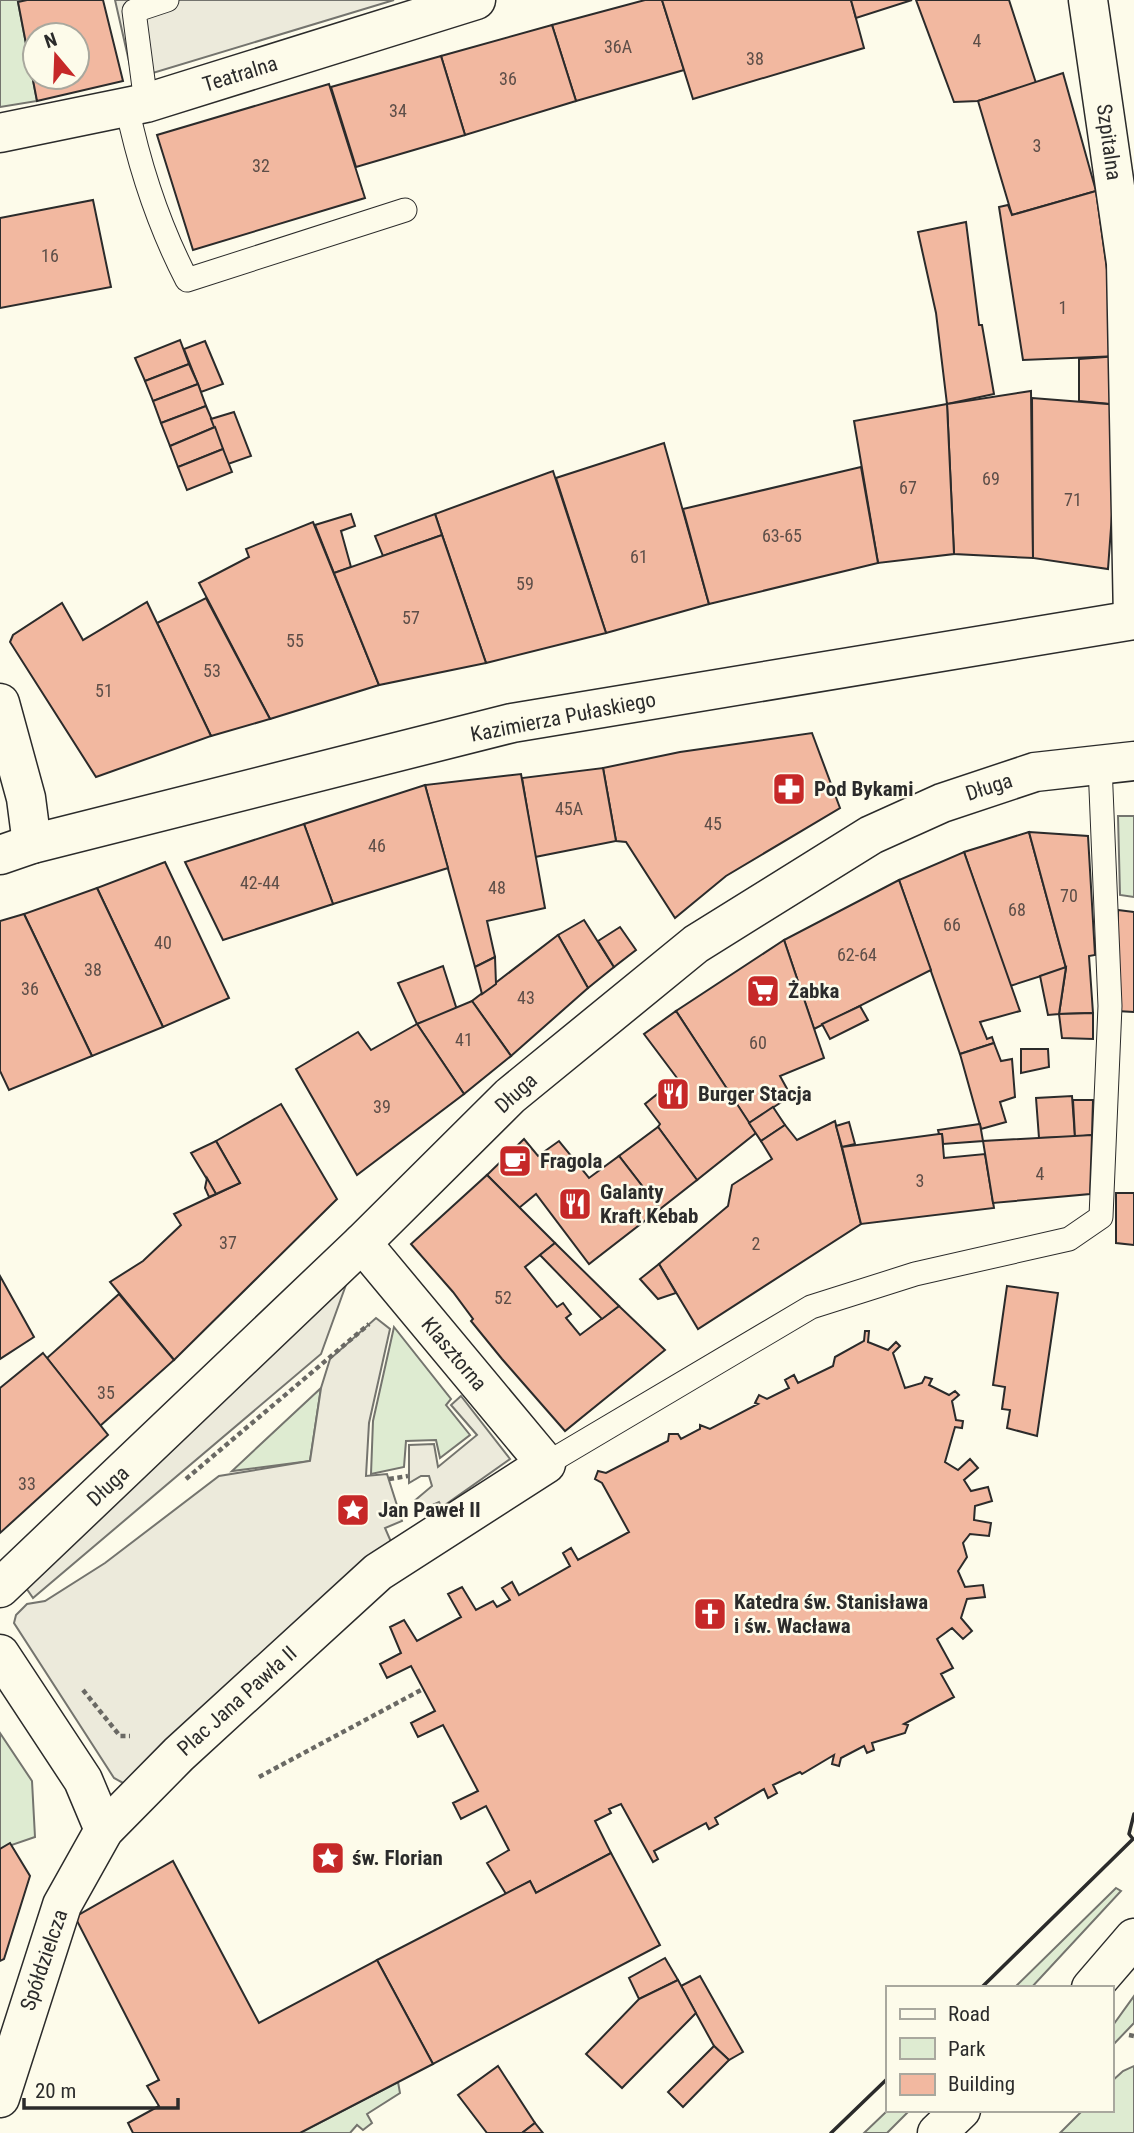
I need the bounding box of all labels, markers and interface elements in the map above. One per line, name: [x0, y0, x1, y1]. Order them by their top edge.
north arrow: [21, 21, 91, 91]
text: N: [41, 28, 60, 53]
house number: 4: [973, 30, 982, 51]
house number: 36A: [604, 36, 633, 57]
house number: 38: [746, 48, 764, 69]
street label: Teatralna: [200, 51, 280, 97]
house number: 36: [499, 68, 517, 89]
house number: 34: [389, 100, 407, 121]
street label: Szpitalna: [1092, 102, 1126, 182]
house number: 3: [1033, 135, 1041, 156]
house number: 32: [252, 155, 270, 176]
house number: 16: [41, 245, 59, 266]
house number: 1: [1059, 297, 1067, 318]
house number: 69: [982, 468, 1000, 489]
house number: 67: [899, 477, 917, 498]
house number: 71: [1064, 489, 1082, 510]
house number: 63-65: [762, 525, 802, 546]
house number: 61: [630, 546, 648, 567]
house number: 59: [516, 573, 534, 594]
house number: 57: [402, 607, 420, 628]
house number: 55: [286, 630, 304, 651]
house number: 53: [203, 660, 221, 681]
house number: 51: [95, 680, 113, 701]
street label: Kazimierza Pułaskiego: [468, 687, 658, 747]
street label: Długa: [963, 768, 1015, 806]
pharmacy icon: Pod Bykami: [770, 770, 808, 808]
place label: Pod Bykami: [814, 777, 913, 801]
house number: 45A: [555, 798, 584, 819]
house number: 45: [704, 813, 722, 834]
house number: 46: [368, 835, 386, 856]
house number: 42-44: [240, 872, 280, 893]
house number: 48: [488, 877, 506, 898]
house number: 70: [1060, 885, 1078, 906]
house number: 68: [1008, 899, 1026, 920]
house number: 66: [943, 914, 961, 935]
house number: 40: [154, 932, 172, 953]
house number: 62-64: [837, 944, 877, 965]
house number: 38: [84, 959, 102, 980]
supermarket icon: Żabka: [744, 972, 782, 1010]
house number: 36: [21, 978, 39, 999]
place label: Żabka: [788, 979, 839, 1003]
house number: 43: [517, 987, 535, 1008]
house number: 41: [455, 1029, 473, 1050]
house number: 60: [749, 1032, 767, 1053]
street label: Długa: [490, 1068, 542, 1118]
restaurant icon: Burger Stacja: [654, 1075, 692, 1113]
place label: Burger Stacja: [698, 1082, 812, 1106]
house number: 39: [373, 1096, 391, 1117]
cafe icon: Fragola: [496, 1142, 534, 1180]
place label: Fragola: [540, 1149, 603, 1173]
house number: 4: [1036, 1163, 1045, 1184]
house number: 3: [916, 1170, 924, 1191]
place label: Galanty Kraft Kebab: [600, 1180, 698, 1228]
restaurant icon: Galanty Kraft Kebab: [556, 1185, 594, 1223]
house number: 37: [219, 1232, 237, 1253]
house number: 2: [752, 1233, 761, 1254]
house number: 52: [494, 1287, 512, 1308]
street label: Klasztorna: [416, 1312, 492, 1396]
house number: 35: [97, 1382, 115, 1403]
street label: Długa: [82, 1461, 134, 1511]
house number: 33: [18, 1473, 36, 1494]
place icon: Jan Paweł II: [334, 1491, 372, 1529]
place label: Jan Paweł II: [378, 1498, 481, 1522]
place label: Katedra św. Stanisława i św. Wacława: [734, 1590, 928, 1638]
church icon: Katedra św. Stanisława i św. Wacława: [691, 1595, 729, 1633]
street label: Plac Jana Pawła II: [172, 1641, 302, 1761]
place icon: św. Florian: [309, 1839, 347, 1877]
place label: św. Florian: [352, 1846, 443, 1870]
street label: Spółdzielcza: [16, 1906, 72, 2014]
legend: [886, 1986, 1113, 2112]
text: Road: [948, 2002, 990, 2026]
text: Park: [948, 2037, 986, 2061]
scale bar: [24, 2066, 178, 2110]
text: Building: [948, 2072, 1015, 2096]
text: 20 m: [35, 2079, 76, 2103]

